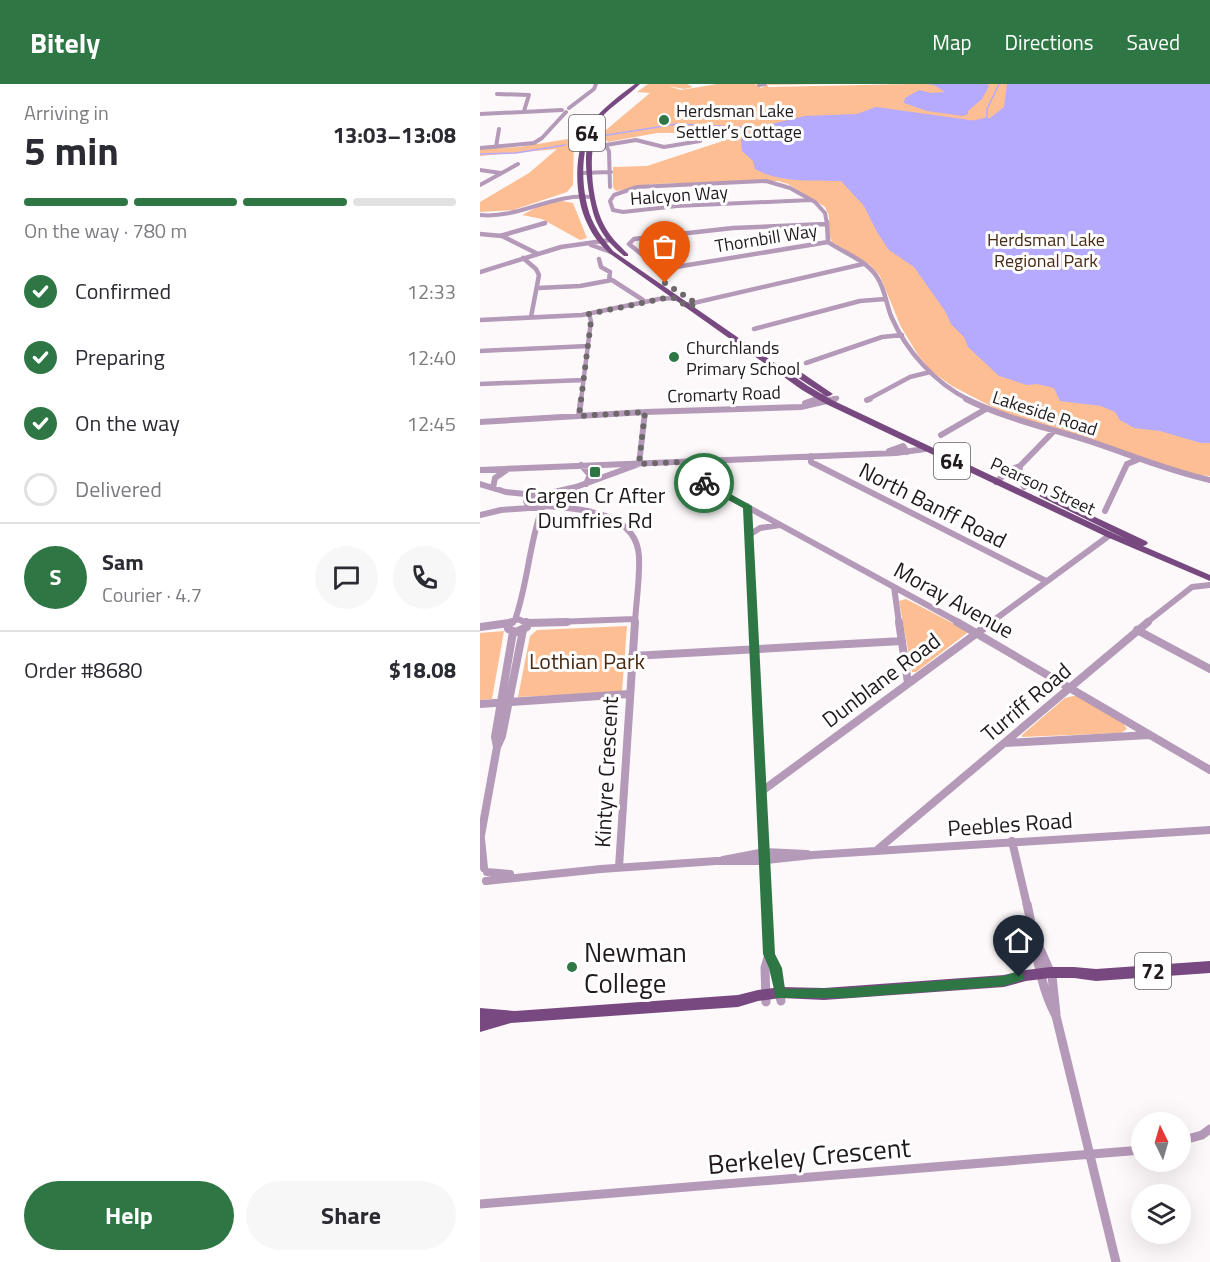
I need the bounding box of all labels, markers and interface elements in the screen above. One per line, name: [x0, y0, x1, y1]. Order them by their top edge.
text: Bitely: [30, 21, 100, 64]
text: Map: [932, 26, 972, 58]
text: Directions: [1005, 26, 1094, 58]
text: Saved: [1127, 26, 1180, 58]
text: Arriving in: [24, 97, 109, 128]
place label: Herdsman Lake Settler’s Cottage: [676, 97, 802, 145]
marker: Herdsman Lake Settler’s Cottage: [657, 113, 671, 127]
road number: 64: [569, 115, 605, 151]
text: 13:03–13:08: [333, 118, 456, 152]
text: 5 min: [24, 121, 119, 180]
street label: Halcyon Way: [629, 178, 729, 212]
text: On the way · 780 m: [24, 215, 187, 246]
street label: Thornbill Way: [713, 217, 820, 259]
pin: [639, 221, 690, 283]
park label: Herdsman Lake Regional Park: [987, 226, 1105, 274]
icon: bag: [648, 230, 681, 263]
text: Confirmed: [75, 274, 171, 308]
icon: check: [24, 275, 57, 308]
text: 12:33: [407, 276, 456, 307]
place label: Churchlands Primary School: [686, 334, 800, 382]
text: Preparing: [75, 340, 165, 374]
icon: check: [24, 341, 57, 374]
text: 12:40: [407, 342, 456, 373]
marker: Churchlands Primary School: [667, 350, 681, 364]
street label: Cromarty Road: [667, 379, 781, 409]
street label: Lakeside Road: [989, 383, 1101, 443]
text: On the way: [75, 406, 180, 440]
icon: check: [24, 407, 57, 440]
text: 12:45: [407, 408, 456, 439]
road number: 64: [934, 443, 970, 479]
street label: Pearson Street: [986, 450, 1100, 522]
courier: [674, 453, 734, 513]
street label: North Banff Road: [853, 453, 1013, 557]
marker: Cargen Cr After Dumfries Rd: [588, 465, 602, 479]
icon: bike: [688, 467, 721, 500]
text: Delivered: [75, 472, 162, 506]
place label: Cargen Cr After Dumfries Rd: [525, 478, 666, 537]
text: Sam: [102, 545, 144, 579]
button: chat: [315, 546, 378, 609]
button: phone: [393, 546, 456, 609]
street label: Moray Avenue: [888, 553, 1020, 647]
text: S: [50, 560, 61, 594]
text: Courier · 4.7: [102, 579, 202, 610]
street label: Dunblane Road: [815, 624, 947, 736]
park label: Lothian Park: [529, 644, 646, 678]
text: Order #8680: [24, 653, 143, 687]
text: $18.08: [389, 653, 456, 687]
street label: Turriff Road: [974, 654, 1078, 750]
street label: Kintyre Crescent: [585, 695, 627, 849]
street label: Peebles Road: [946, 803, 1074, 845]
pin: [993, 915, 1044, 977]
icon: home: [1002, 924, 1035, 957]
place label: Newman College: [584, 931, 687, 1003]
road number: 72: [1135, 953, 1171, 989]
marker: Newman College: [565, 960, 579, 974]
north arrow: [1131, 1112, 1191, 1172]
map controls: [1131, 1112, 1191, 1244]
street label: Berkeley Crescent: [706, 1126, 913, 1184]
button: Help: [24, 1181, 234, 1250]
button: Share: [246, 1181, 456, 1250]
button: layers: [1131, 1184, 1191, 1244]

